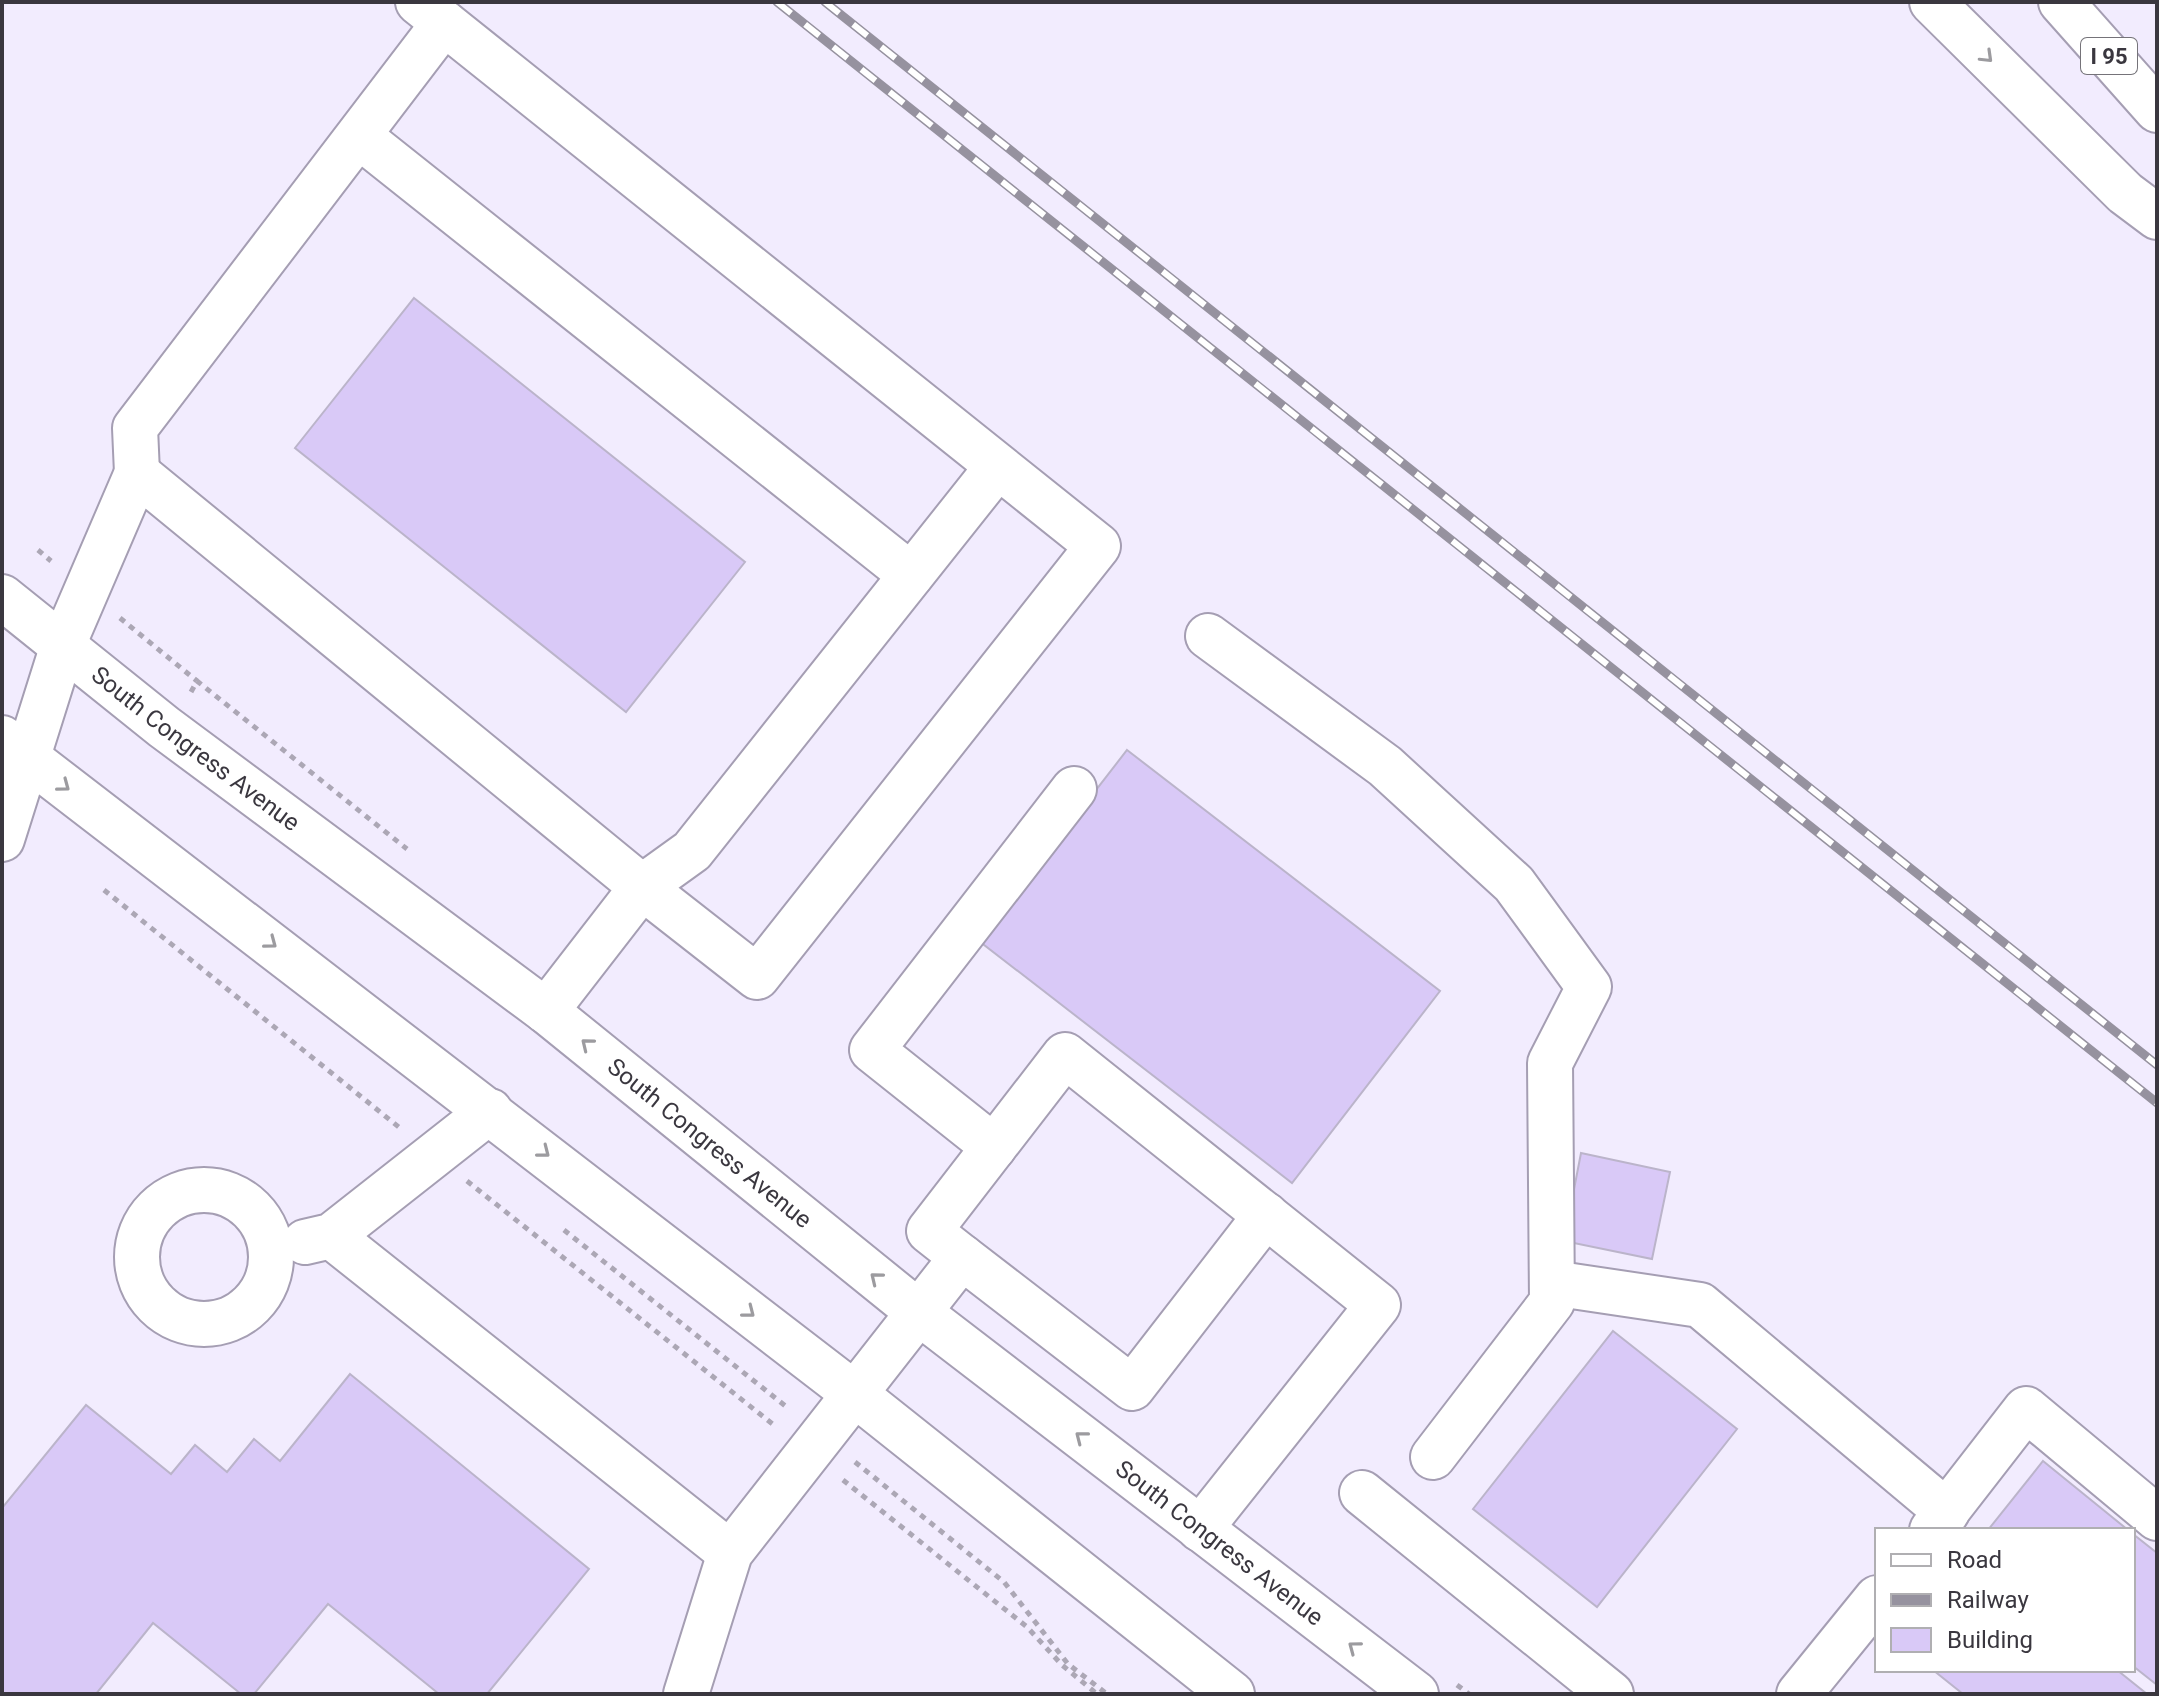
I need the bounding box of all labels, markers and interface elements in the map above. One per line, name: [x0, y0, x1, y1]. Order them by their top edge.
road number: I 95: [2081, 38, 2137, 74]
one-way arrow: [1978, 47, 1992, 62]
street label: South Congress Avenue: [86, 661, 305, 837]
one-way arrow: [55, 776, 69, 790]
one-way arrow: [262, 933, 277, 947]
one-way arrow: [581, 1039, 596, 1053]
street label: South Congress Avenue: [602, 1052, 817, 1234]
one-way arrow: [535, 1143, 550, 1157]
one-way arrow: [871, 1273, 885, 1288]
one-way arrow: [740, 1302, 755, 1316]
one-way arrow: [1075, 1433, 1090, 1447]
street label: South Congress Avenue: [1110, 1455, 1329, 1632]
legend: [1875, 1528, 2135, 1672]
text: Road: [1947, 1546, 2002, 1574]
text: Railway: [1947, 1586, 2029, 1614]
text: Building: [1947, 1626, 2033, 1654]
one-way arrow: [1348, 1642, 1363, 1656]

